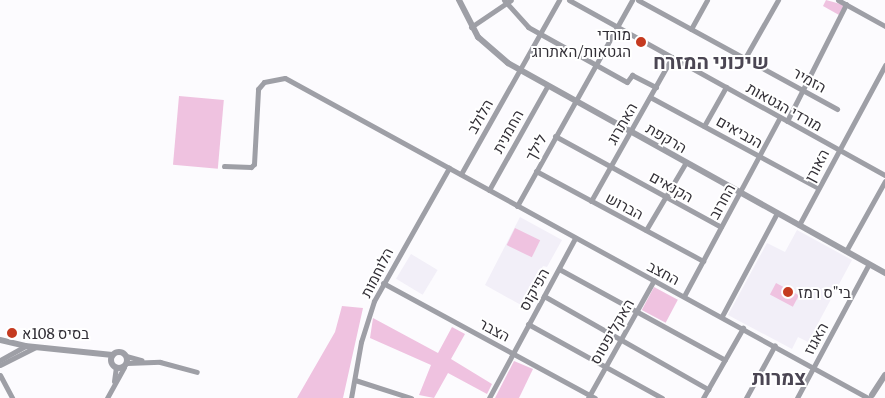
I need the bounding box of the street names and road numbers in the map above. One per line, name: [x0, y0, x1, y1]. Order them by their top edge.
street label: הזמיר: [790, 63, 830, 95]
street label: מורדי הגטאות: [744, 78, 826, 134]
street label: הלולב: [462, 96, 496, 136]
street label: האתרוג: [602, 99, 640, 147]
street label: החמנית: [488, 106, 526, 156]
street label: הנביאים: [714, 111, 766, 151]
street label: הרקפת: [643, 118, 691, 156]
street label: לילך: [520, 131, 550, 163]
street label: האורן: [800, 146, 832, 184]
street label: הקנאים: [647, 167, 697, 205]
street label: החרוב: [704, 180, 738, 222]
street label: הברוש: [603, 188, 647, 222]
street label: הלוחמות: [356, 244, 396, 300]
street label: החצב: [645, 256, 683, 288]
street label: הפיקוס: [514, 264, 552, 314]
street label: האקליפטוס: [585, 295, 637, 367]
street label: הצבר: [477, 313, 513, 345]
street label: האגוז: [799, 319, 831, 357]

